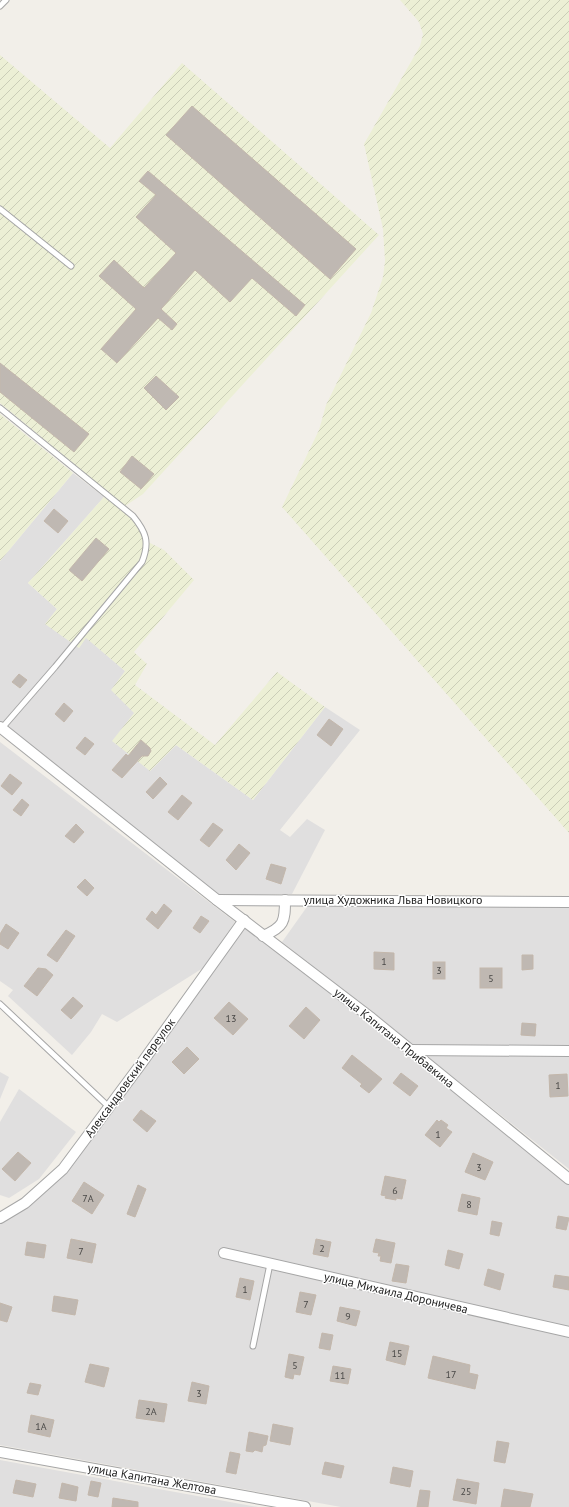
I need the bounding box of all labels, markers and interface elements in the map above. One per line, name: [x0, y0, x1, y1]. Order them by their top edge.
street label: улица Художника Льва Новицкого: [304, 892, 482, 907]
house number: 1: [381, 955, 387, 968]
house number: 3: [436, 964, 442, 977]
house number: 5: [488, 972, 494, 985]
street label: улица Капитана Прибавкина: [331, 984, 458, 1091]
house number: 13: [226, 1012, 236, 1025]
street label: Александровский переулок: [81, 1015, 178, 1140]
house number: 1: [555, 1079, 561, 1092]
house number: 1: [435, 1128, 441, 1141]
house number: 3: [476, 1161, 482, 1174]
house number: 6: [392, 1184, 398, 1197]
house number: 7А: [82, 1192, 94, 1205]
house number: 8: [466, 1198, 472, 1211]
house number: 2: [319, 1242, 325, 1255]
house number: 7: [78, 1245, 84, 1258]
street label: улица Михаила Дороничева: [323, 1269, 470, 1316]
house number: 1: [242, 1283, 248, 1296]
house number: 7: [303, 1298, 309, 1311]
house number: 9: [345, 1310, 351, 1323]
house number: 15: [392, 1347, 402, 1360]
house number: 5: [292, 1359, 298, 1372]
house number: 17: [446, 1368, 456, 1381]
house number: 11: [335, 1369, 345, 1382]
house number: 3: [196, 1387, 202, 1400]
house number: 2А: [145, 1405, 157, 1418]
house number: 1А: [35, 1420, 47, 1433]
street label: улица Капитана Желтова: [87, 1460, 218, 1497]
house number: 25: [461, 1485, 471, 1498]

